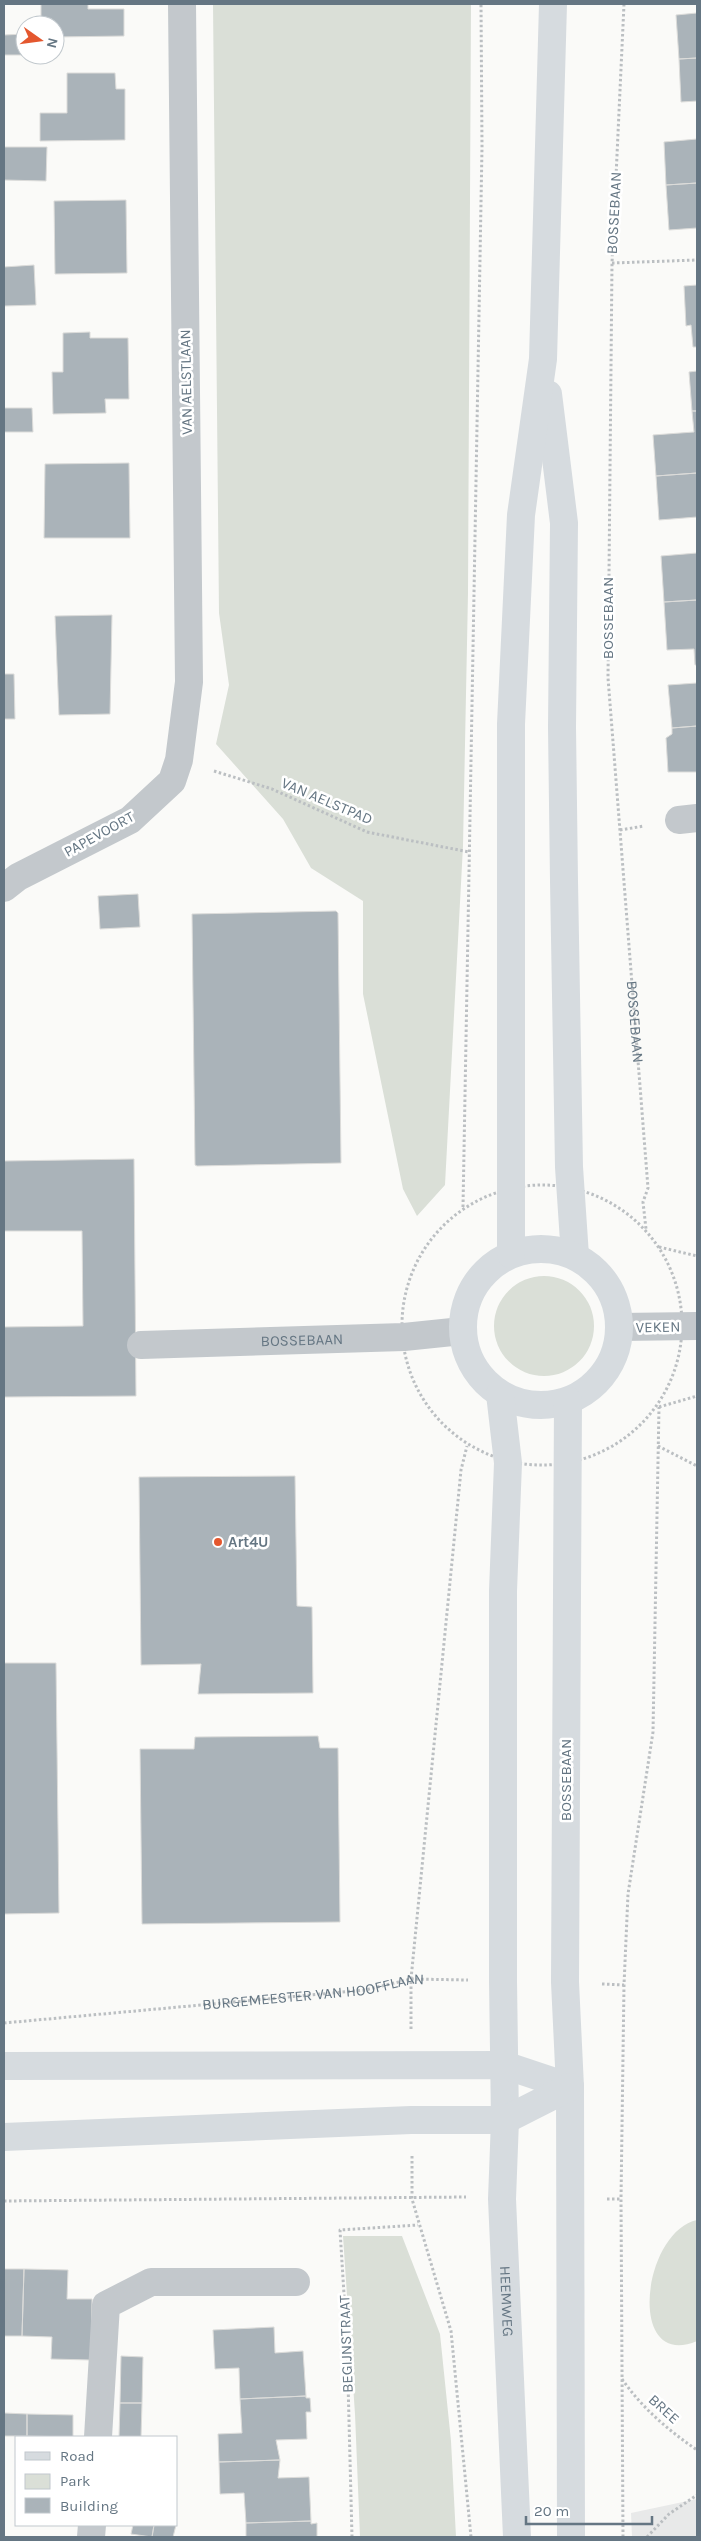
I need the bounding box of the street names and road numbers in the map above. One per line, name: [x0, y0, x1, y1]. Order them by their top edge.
street label: BOSSEBAAN: [603, 171, 625, 255]
street label: VAN AELSTLAAN: [176, 329, 196, 435]
street label: BOSSEBAAN: [599, 577, 617, 659]
street label: VAN AELSTPAD: [279, 774, 375, 828]
street label: PAPEVOORT: [61, 807, 138, 861]
street label: BOSSEBAAN: [623, 980, 647, 1063]
street label: VEKEN: [636, 1318, 680, 1336]
street label: BOSSEBAAN: [260, 1330, 343, 1350]
street label: BOSSEBAAN: [557, 1739, 575, 1821]
street label: BURGEMEESTER VAN HOOFFLAAN: [201, 1969, 424, 2014]
street label: HEEMWEG: [496, 2265, 517, 2337]
street label: BEGIJNSTRAAT: [335, 2294, 357, 2393]
street label: BREE: [645, 2390, 683, 2428]

